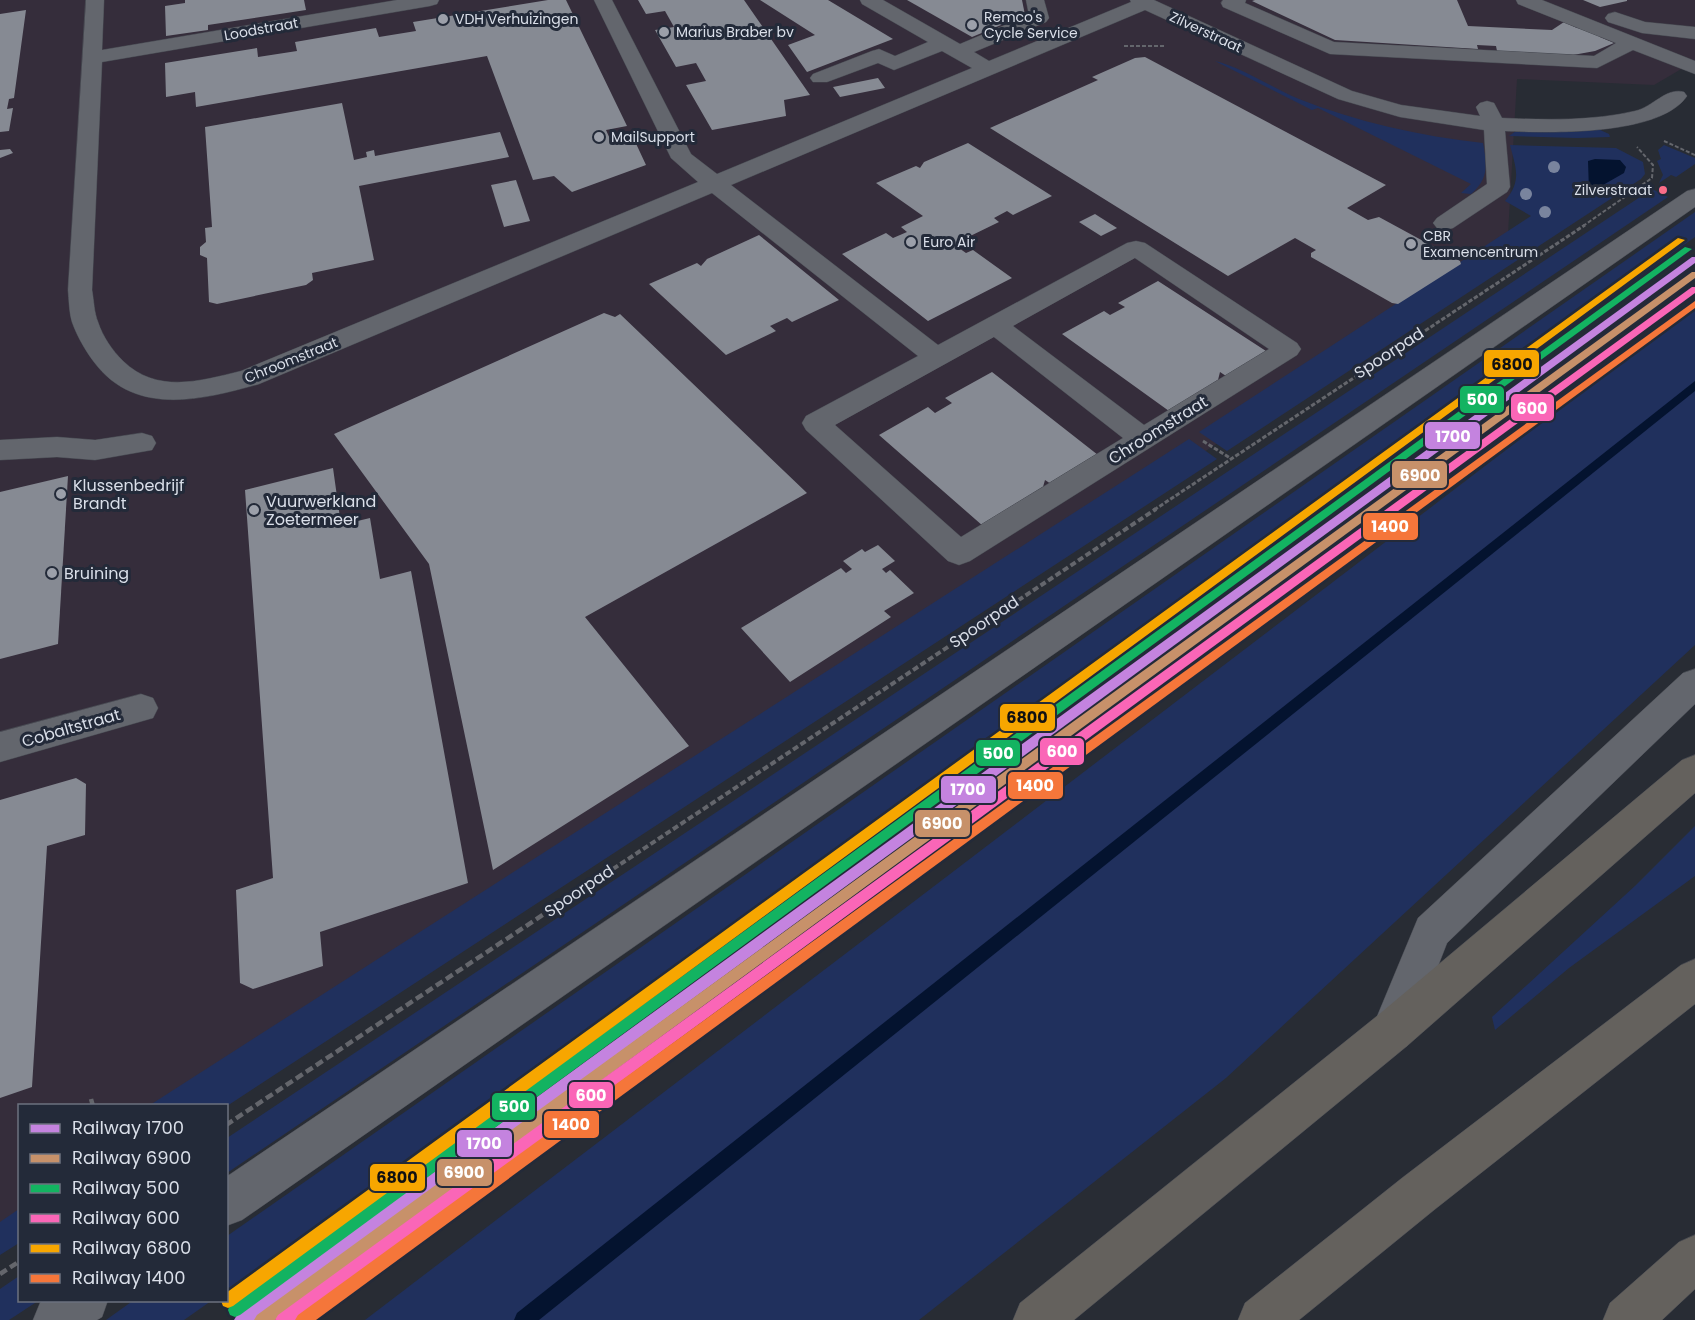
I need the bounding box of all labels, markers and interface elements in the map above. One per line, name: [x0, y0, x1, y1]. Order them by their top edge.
street label: Zilverstraat: [1166, 6, 1246, 58]
place label: Remco's Cycle Service: [984, 7, 1078, 43]
place label: VDH Verhuizingen: [455, 9, 578, 29]
marker: VDH Verhuizingen: [436, 12, 450, 26]
street label: Loodstraat: [222, 13, 300, 45]
marker: Remco's Cycle Service: [965, 18, 979, 32]
place label: Marius Braber bv: [676, 22, 794, 42]
marker: Marius Braber bv: [657, 25, 671, 39]
place label: MailSupport: [611, 127, 695, 147]
marker: MailSupport: [592, 130, 606, 144]
place label: Zilverstraat: [1574, 180, 1652, 200]
marker: Zilverstraat: [1657, 184, 1669, 196]
place label: CBR Examencentrum: [1423, 226, 1538, 262]
place label: Euro Air: [923, 232, 975, 252]
marker: Euro Air: [904, 235, 918, 249]
marker: CBR Examencentrum: [1404, 237, 1418, 251]
street label: Spoorpad: [1350, 322, 1428, 384]
street label: Chroomstraat: [241, 332, 341, 388]
line badge: 6800: [1483, 349, 1540, 378]
text: 6800: [1491, 353, 1533, 376]
line badge: 500: [1459, 385, 1505, 414]
text: 500: [1466, 388, 1498, 411]
street label: Chroomstraat: [1104, 390, 1212, 470]
line badge: 600: [1510, 393, 1555, 422]
text: 600: [1516, 397, 1548, 420]
line badge: 1700: [1424, 421, 1481, 450]
text: 1700: [1435, 425, 1471, 448]
line badge: 6900: [1391, 460, 1448, 489]
text: 6900: [1400, 464, 1440, 487]
place label: Klussenbedrijf Brandt: [73, 474, 184, 515]
marker: Klussenbedrijf Brandt: [54, 487, 68, 501]
place label: Vuurwerkland Zoetermeer: [266, 490, 376, 531]
marker: Vuurwerkland Zoetermeer: [247, 503, 261, 517]
line badge: 1400: [1362, 512, 1419, 541]
text: 1400: [1371, 515, 1409, 538]
place label: Bruining: [64, 562, 129, 585]
marker: Bruining: [45, 566, 59, 580]
street label: Spoorpad: [945, 590, 1023, 654]
street label: Cobaltstraat: [19, 703, 123, 753]
line badge: 6800: [999, 703, 1056, 732]
text: 6800: [1006, 706, 1048, 729]
line badge: 600: [1039, 737, 1085, 766]
line badge: 500: [975, 739, 1021, 767]
text: 600: [1046, 740, 1078, 763]
text: 500: [982, 742, 1014, 765]
line badge: 1400: [1007, 771, 1064, 800]
text: 1400: [1016, 774, 1054, 797]
line badge: 1700: [940, 775, 997, 804]
text: 1700: [950, 778, 986, 801]
line badge: 6900: [914, 809, 971, 838]
text: 6900: [922, 812, 962, 835]
street label: Spoorpad: [540, 859, 618, 923]
line badge: 600: [568, 1081, 614, 1109]
text: 600: [575, 1084, 607, 1107]
line badge: 500: [491, 1092, 536, 1121]
text: 500: [498, 1095, 530, 1118]
legend: [18, 1104, 228, 1302]
line badge: 1400: [543, 1110, 600, 1139]
text: 1400: [552, 1113, 590, 1136]
text: Railway 1700: [72, 1115, 184, 1140]
line badge: 1700: [456, 1129, 513, 1158]
text: 1700: [466, 1132, 502, 1155]
text: Railway 6900: [72, 1145, 191, 1170]
line badge: 6900: [436, 1158, 493, 1187]
text: 6900: [444, 1161, 484, 1184]
line badge: 6800: [369, 1163, 426, 1192]
text: 6800: [376, 1166, 418, 1189]
text: Railway 500: [72, 1175, 180, 1200]
text: Railway 600: [72, 1205, 180, 1230]
text: Railway 6800: [72, 1235, 191, 1260]
text: Railway 1400: [72, 1265, 186, 1290]

